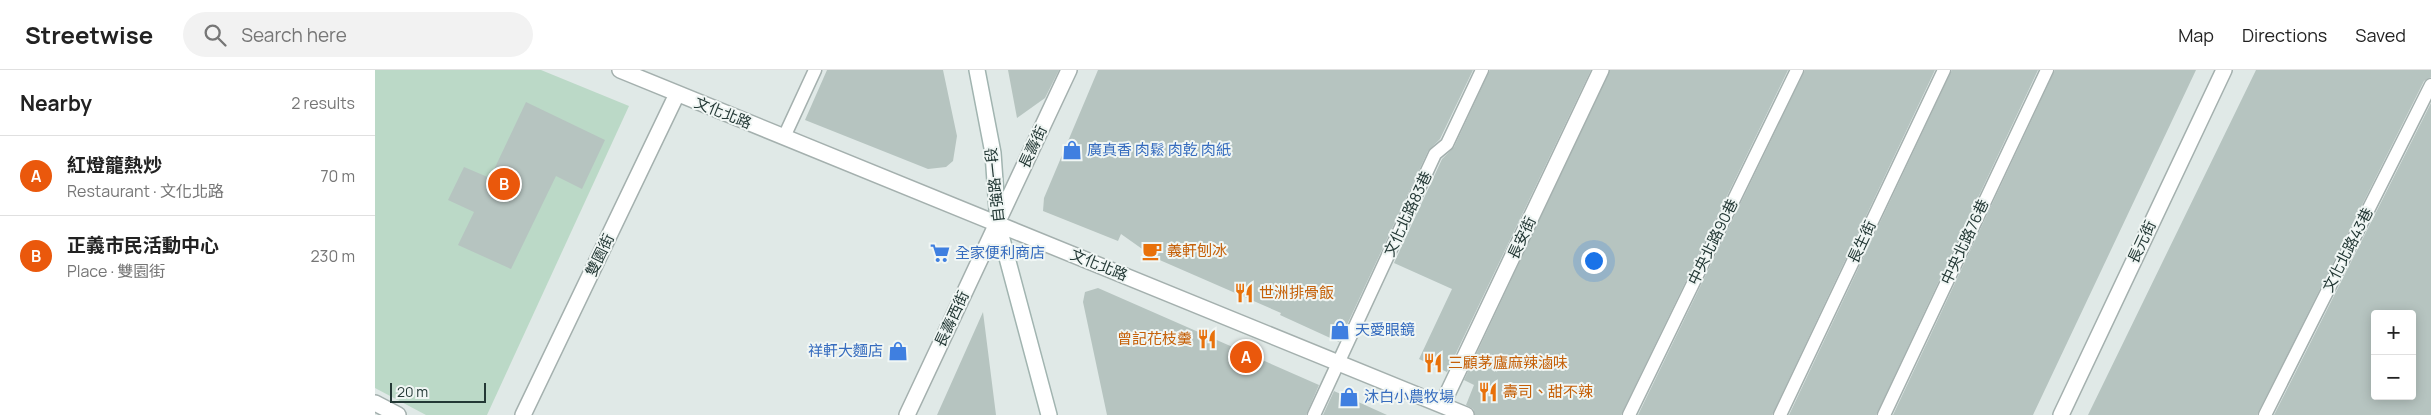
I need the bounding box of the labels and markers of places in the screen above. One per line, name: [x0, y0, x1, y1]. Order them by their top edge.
shop icon: 廣真香 肉鬆 肉乾 肉紙: [1061, 139, 1083, 161]
place label: 廣真香 肉鬆 肉乾 肉紙: [1087, 139, 1231, 160]
pin: B: [488, 165, 520, 203]
cafe icon: 義軒刨冰: [1141, 240, 1163, 262]
place label: 義軒刨冰: [1167, 240, 1227, 261]
supermarket icon: 全家便利商店: [929, 242, 951, 264]
place label: 全家便利商店: [955, 242, 1045, 263]
restaurant icon: 世洲排骨飯: [1233, 282, 1255, 304]
place label: 世洲排骨飯: [1259, 282, 1334, 303]
shop icon: 天愛眼鏡: [1329, 319, 1351, 341]
place label: 天愛眼鏡: [1355, 319, 1415, 340]
place label: 曾記花枝羹: [1117, 328, 1192, 349]
restaurant icon: 曾記花枝羹: [1196, 328, 1218, 350]
pin: A: [1230, 338, 1262, 376]
place label: 祥軒大麵店: [808, 340, 883, 361]
shop icon: 祥軒大麵店: [887, 340, 909, 362]
restaurant icon: 三顧茅廬麻辣滷味: [1422, 352, 1444, 374]
place label: 三顧茅廬麻辣滷味: [1448, 352, 1568, 373]
restaurant icon: 壽司、甜不辣: [1477, 381, 1499, 403]
place label: 壽司、甜不辣: [1503, 381, 1593, 402]
shop icon: 沐白小農牧場: [1338, 386, 1360, 408]
place label: 沐白小農牧場: [1364, 386, 1454, 407]

